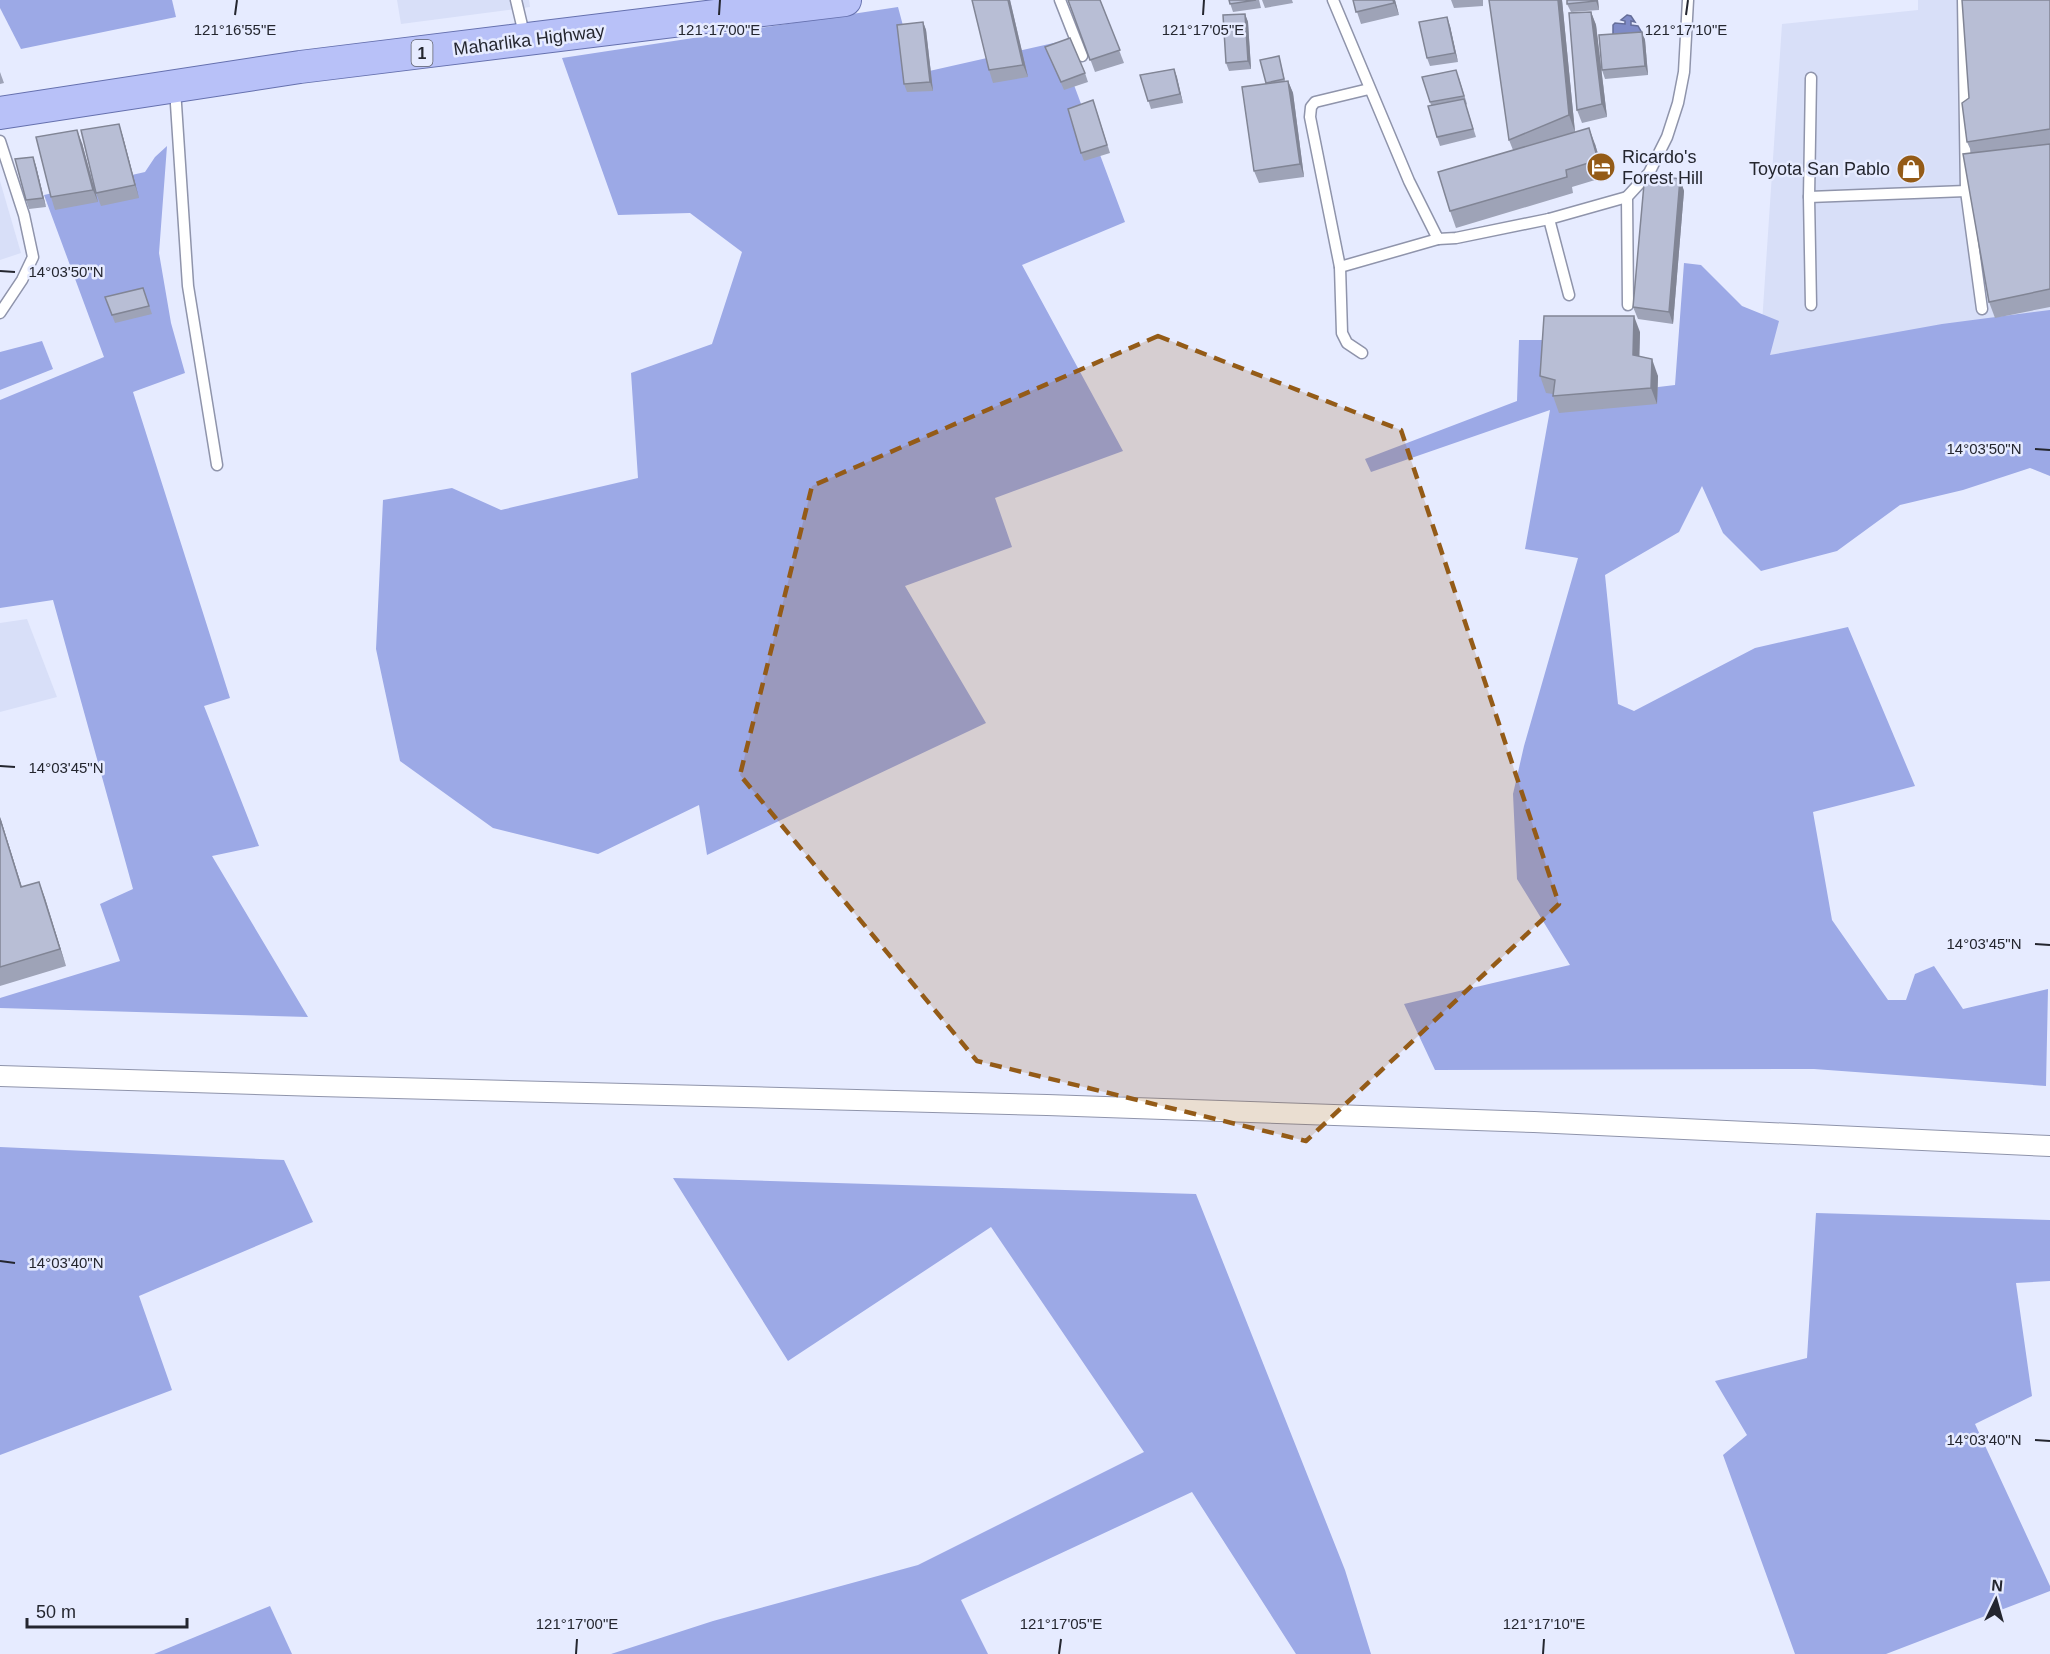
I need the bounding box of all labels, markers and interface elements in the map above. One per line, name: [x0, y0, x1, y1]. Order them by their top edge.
text: 121°16'55"E: [194, 21, 276, 38]
street label: Maharlika Highway: [452, 21, 606, 59]
text: 121°17'00"E: [678, 21, 760, 38]
text: 121°17'05"E: [1162, 21, 1244, 38]
text: 121°17'10"E: [1645, 21, 1727, 38]
road number: 1: [412, 40, 432, 66]
place label: Ricardo's Forest Hill: [1622, 147, 1703, 188]
hotel icon: Ricardo's Forest Hill: [1585, 151, 1617, 183]
shop icon: Toyota San Pablo: [1895, 153, 1927, 185]
place label: Toyota San Pablo: [1749, 159, 1890, 179]
text: 14°03'50"N: [28, 263, 104, 280]
text: 14°03'50"N: [1946, 440, 2022, 457]
text: 14°03'45"N: [28, 759, 104, 776]
text: 14°03'45"N: [1946, 935, 2022, 952]
text: 14°03'40"N: [28, 1254, 104, 1271]
text: 14°03'40"N: [1946, 1431, 2022, 1448]
north arrow: [1966, 1570, 2026, 1630]
text: N: [1991, 1577, 2004, 1595]
scale bar: [27, 1591, 188, 1629]
text: 50 m: [36, 1602, 76, 1622]
text: 121°17'00"E: [536, 1615, 618, 1632]
text: 121°17'05"E: [1020, 1615, 1102, 1632]
text: 121°17'10"E: [1503, 1615, 1585, 1632]

